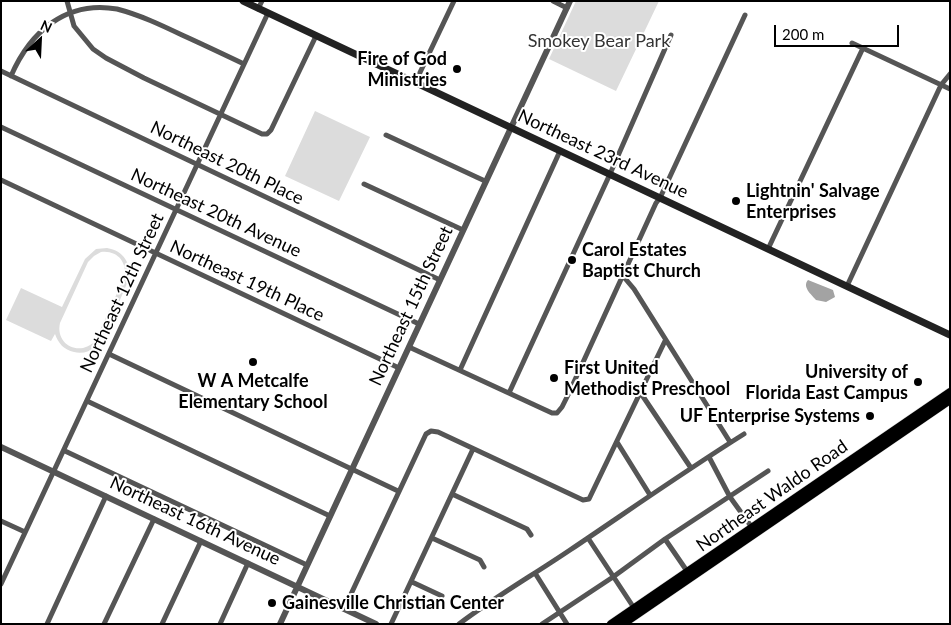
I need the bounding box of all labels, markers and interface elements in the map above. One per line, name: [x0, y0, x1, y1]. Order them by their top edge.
north arrow: [15, 15, 65, 65]
scale bar: [776, 15, 901, 47]
text: N: [38, 16, 55, 36]
text: 200 m: [782, 25, 824, 43]
park label: Smokey Bear Park: [528, 30, 670, 52]
place label: Fire of God Ministries: [357, 48, 447, 90]
marker: Fire of God Ministries: [451, 63, 463, 75]
street label: Northeast 23rd Avenue: [514, 105, 692, 203]
street label: Northeast 20th Place: [147, 116, 307, 210]
street label: Northeast 20th Avenue: [127, 164, 305, 262]
place label: Lightnin' Salvage Enterprises: [746, 180, 880, 222]
marker: Lightnin' Salvage Enterprises: [730, 195, 742, 207]
street label: Northeast 12th Street: [76, 210, 168, 376]
street label: Northeast 15th Street: [365, 223, 457, 389]
street label: Northeast 19th Place: [166, 236, 328, 326]
place label: Carol Estates Baptist Church: [582, 239, 701, 282]
marker: Carol Estates Baptist Church: [566, 254, 578, 266]
marker: W A Metcalfe Elementary School: [247, 356, 259, 368]
place label: First United Methodist Preschool: [564, 357, 730, 399]
place label: University of Florida East Campus: [745, 361, 908, 404]
place label: W A Metcalfe Elementary School: [178, 370, 328, 412]
marker: First United Methodist Preschool: [548, 372, 560, 384]
marker: University of Florida East Campus: [912, 376, 924, 388]
place label: UF Enterprise Systems: [680, 405, 860, 427]
marker: UF Enterprise Systems: [864, 410, 876, 422]
street label: Northeast Waldo Road: [692, 436, 852, 556]
street label: Northeast 16th Avenue: [106, 472, 284, 570]
place label: Gainesville Christian Center: [282, 592, 504, 614]
marker: Gainesville Christian Center: [266, 597, 278, 609]

